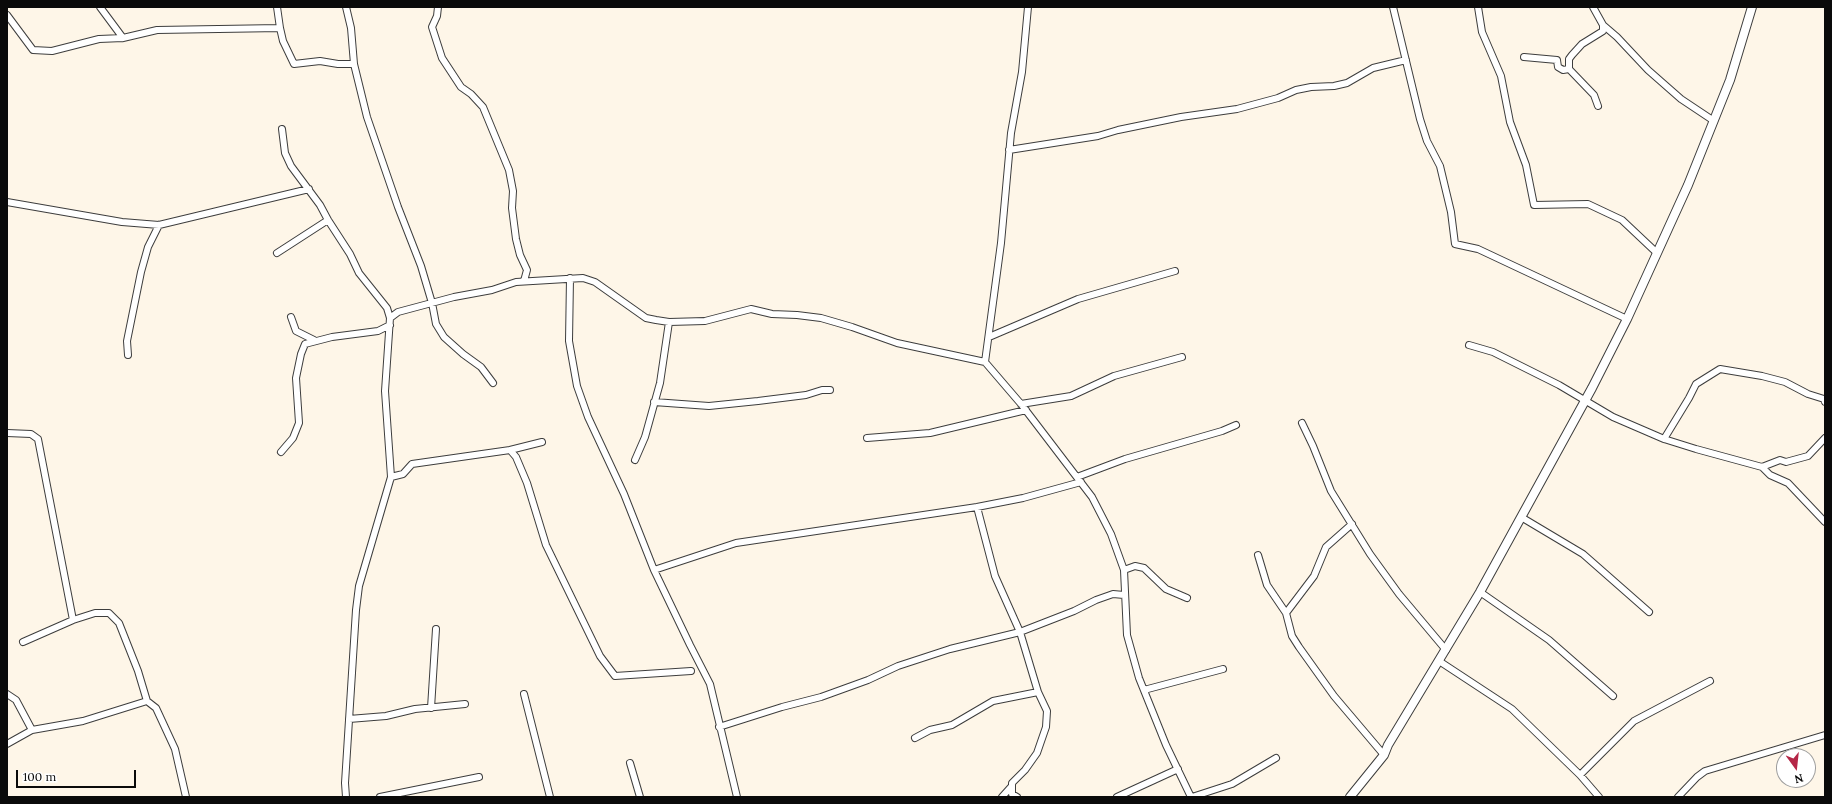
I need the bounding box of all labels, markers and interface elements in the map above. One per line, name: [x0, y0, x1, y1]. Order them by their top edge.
north arrow: [1776, 748, 1816, 788]
scale bar: [18, 762, 138, 788]
text: 100 m: [23, 769, 56, 784]
text: N: [1793, 771, 1805, 786]

